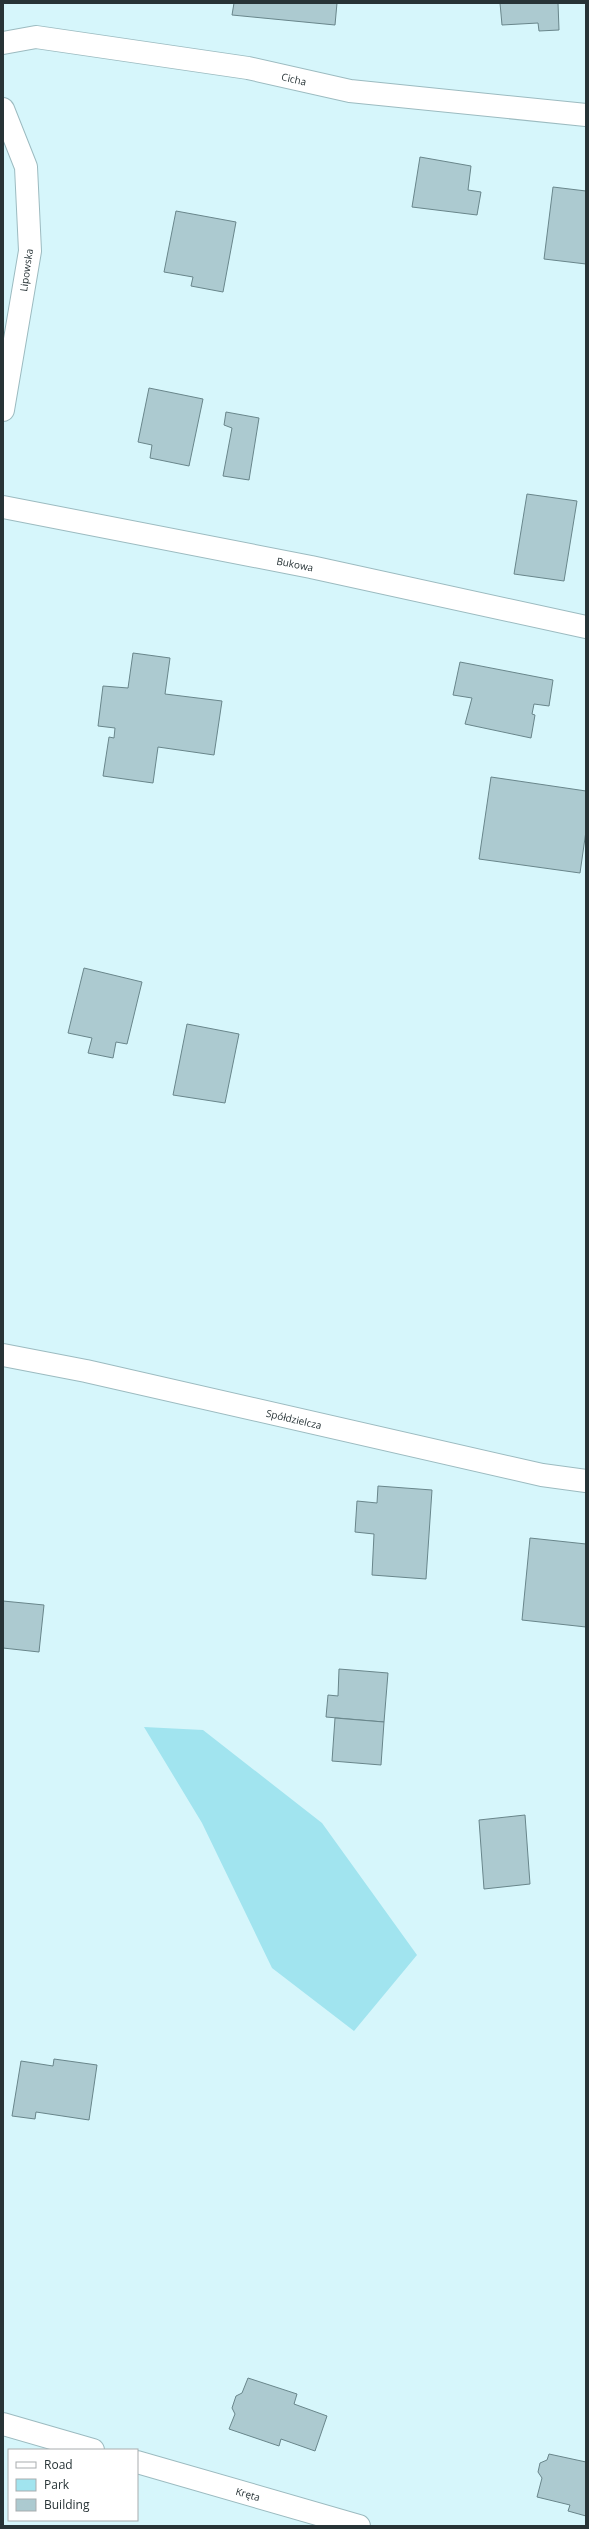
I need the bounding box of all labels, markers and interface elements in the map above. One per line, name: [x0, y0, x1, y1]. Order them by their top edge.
street label: Cicha: [280, 69, 308, 89]
street label: Lipowska: [16, 248, 36, 292]
street label: Bukowa: [275, 554, 315, 574]
street label: Spółdzielcza: [265, 1406, 323, 1432]
legend: [8, 2449, 138, 2521]
text: Road: [44, 2456, 73, 2473]
text: Park: [44, 2476, 70, 2493]
street label: Kręta: [234, 2484, 262, 2504]
text: Building: [44, 2496, 90, 2513]

